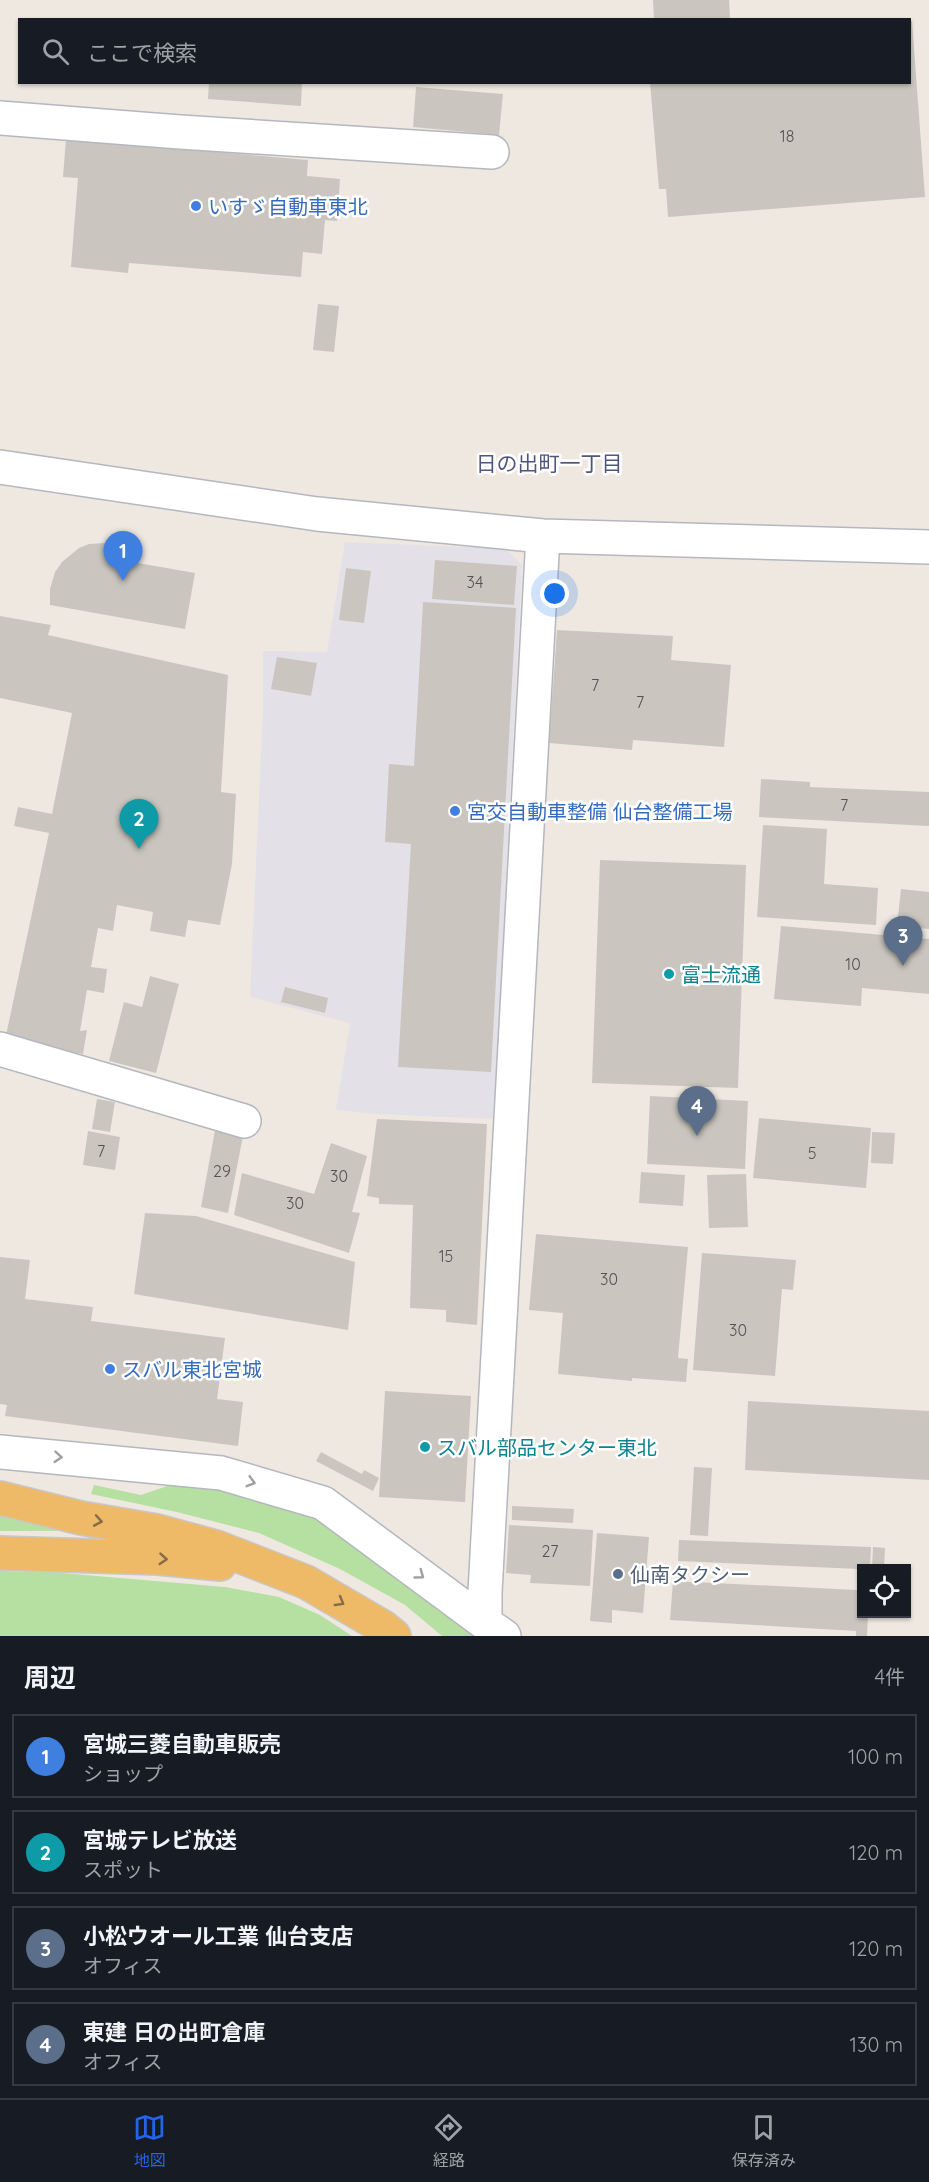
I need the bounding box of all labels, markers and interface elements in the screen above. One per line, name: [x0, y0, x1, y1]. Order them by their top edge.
search box: [18, 18, 911, 84]
icon: search: [39, 35, 72, 68]
text: ここで検索: [87, 39, 197, 67]
house number: 18: [780, 126, 794, 146]
place label: いすゞ自動車東北: [208, 194, 368, 219]
marker: いすゞ自動車東北: [189, 199, 203, 213]
district label: 日の出町一丁目: [476, 450, 623, 476]
pin: 1: [104, 532, 142, 581]
house number: 34: [467, 572, 483, 592]
your location: [540, 579, 569, 608]
house number: 7: [591, 675, 599, 695]
house number: 7: [636, 692, 644, 712]
house number: 7: [840, 795, 848, 815]
place label: 宮交自動車整備 仙台整備工場: [467, 799, 732, 824]
pin: 2: [120, 800, 158, 849]
marker: 宮交自動車整備 仙台整備工場: [448, 804, 462, 818]
pin: 3: [884, 916, 922, 966]
house number: 10: [845, 954, 861, 974]
place label: 富士流通: [681, 962, 761, 987]
marker: 富士流通: [662, 967, 676, 981]
pin: 4: [678, 1086, 716, 1136]
house number: 7: [97, 1141, 105, 1161]
house number: 5: [808, 1143, 816, 1163]
house number: 29: [213, 1161, 231, 1181]
house number: 30: [330, 1166, 348, 1186]
house number: 30: [286, 1193, 304, 1213]
house number: 15: [439, 1246, 453, 1266]
house number: 30: [600, 1269, 618, 1289]
house number: 30: [729, 1320, 747, 1340]
place label: スバル東北宮城: [122, 1357, 262, 1382]
marker: スバル東北宮城: [103, 1362, 117, 1376]
place label: スバル部品センター東北: [437, 1435, 657, 1460]
marker: スバル部品センター東北: [418, 1440, 432, 1454]
one-way arrow: [54, 1450, 63, 1463]
one-way arrow: [245, 1475, 256, 1487]
one-way arrow: [92, 1514, 102, 1527]
house number: 27: [542, 1541, 558, 1561]
one-way arrow: [159, 1552, 168, 1565]
place label: 仙南タクシー: [630, 1562, 750, 1587]
map controls: [857, 1564, 911, 1618]
button: locate: [857, 1564, 911, 1618]
one-way arrow: [413, 1567, 424, 1578]
marker: 仙南タクシー: [611, 1567, 625, 1581]
one-way arrow: [334, 1595, 345, 1607]
text: 周辺: [24, 1661, 76, 1694]
text: 4件: [874, 1664, 905, 1689]
text: 宮城三菱自動車販売: [83, 1730, 281, 1758]
text: 1: [42, 1744, 49, 1769]
text: 100 m: [848, 1744, 903, 1769]
text: ショップ: [83, 1761, 163, 1786]
text: 宮城テレビ放送: [83, 1826, 237, 1854]
text: 2: [40, 1840, 51, 1865]
text: 120 m: [849, 1840, 903, 1865]
text: スポット: [83, 1857, 163, 1882]
text: 小松ウオール工業 仙台支店: [83, 1922, 353, 1950]
text: 3: [40, 1936, 51, 1961]
text: 120 m: [849, 1936, 903, 1961]
text: オフィス: [83, 1953, 163, 1978]
text: 東建 日の出町倉庫: [83, 2018, 265, 2046]
text: 4: [40, 2032, 51, 2057]
text: 130 m: [850, 2032, 903, 2057]
text: オフィス: [83, 2049, 163, 2074]
tab: 地図: [133, 2111, 166, 2171]
tab: 経路: [432, 2111, 465, 2171]
tab: 保存済み: [732, 2111, 796, 2171]

